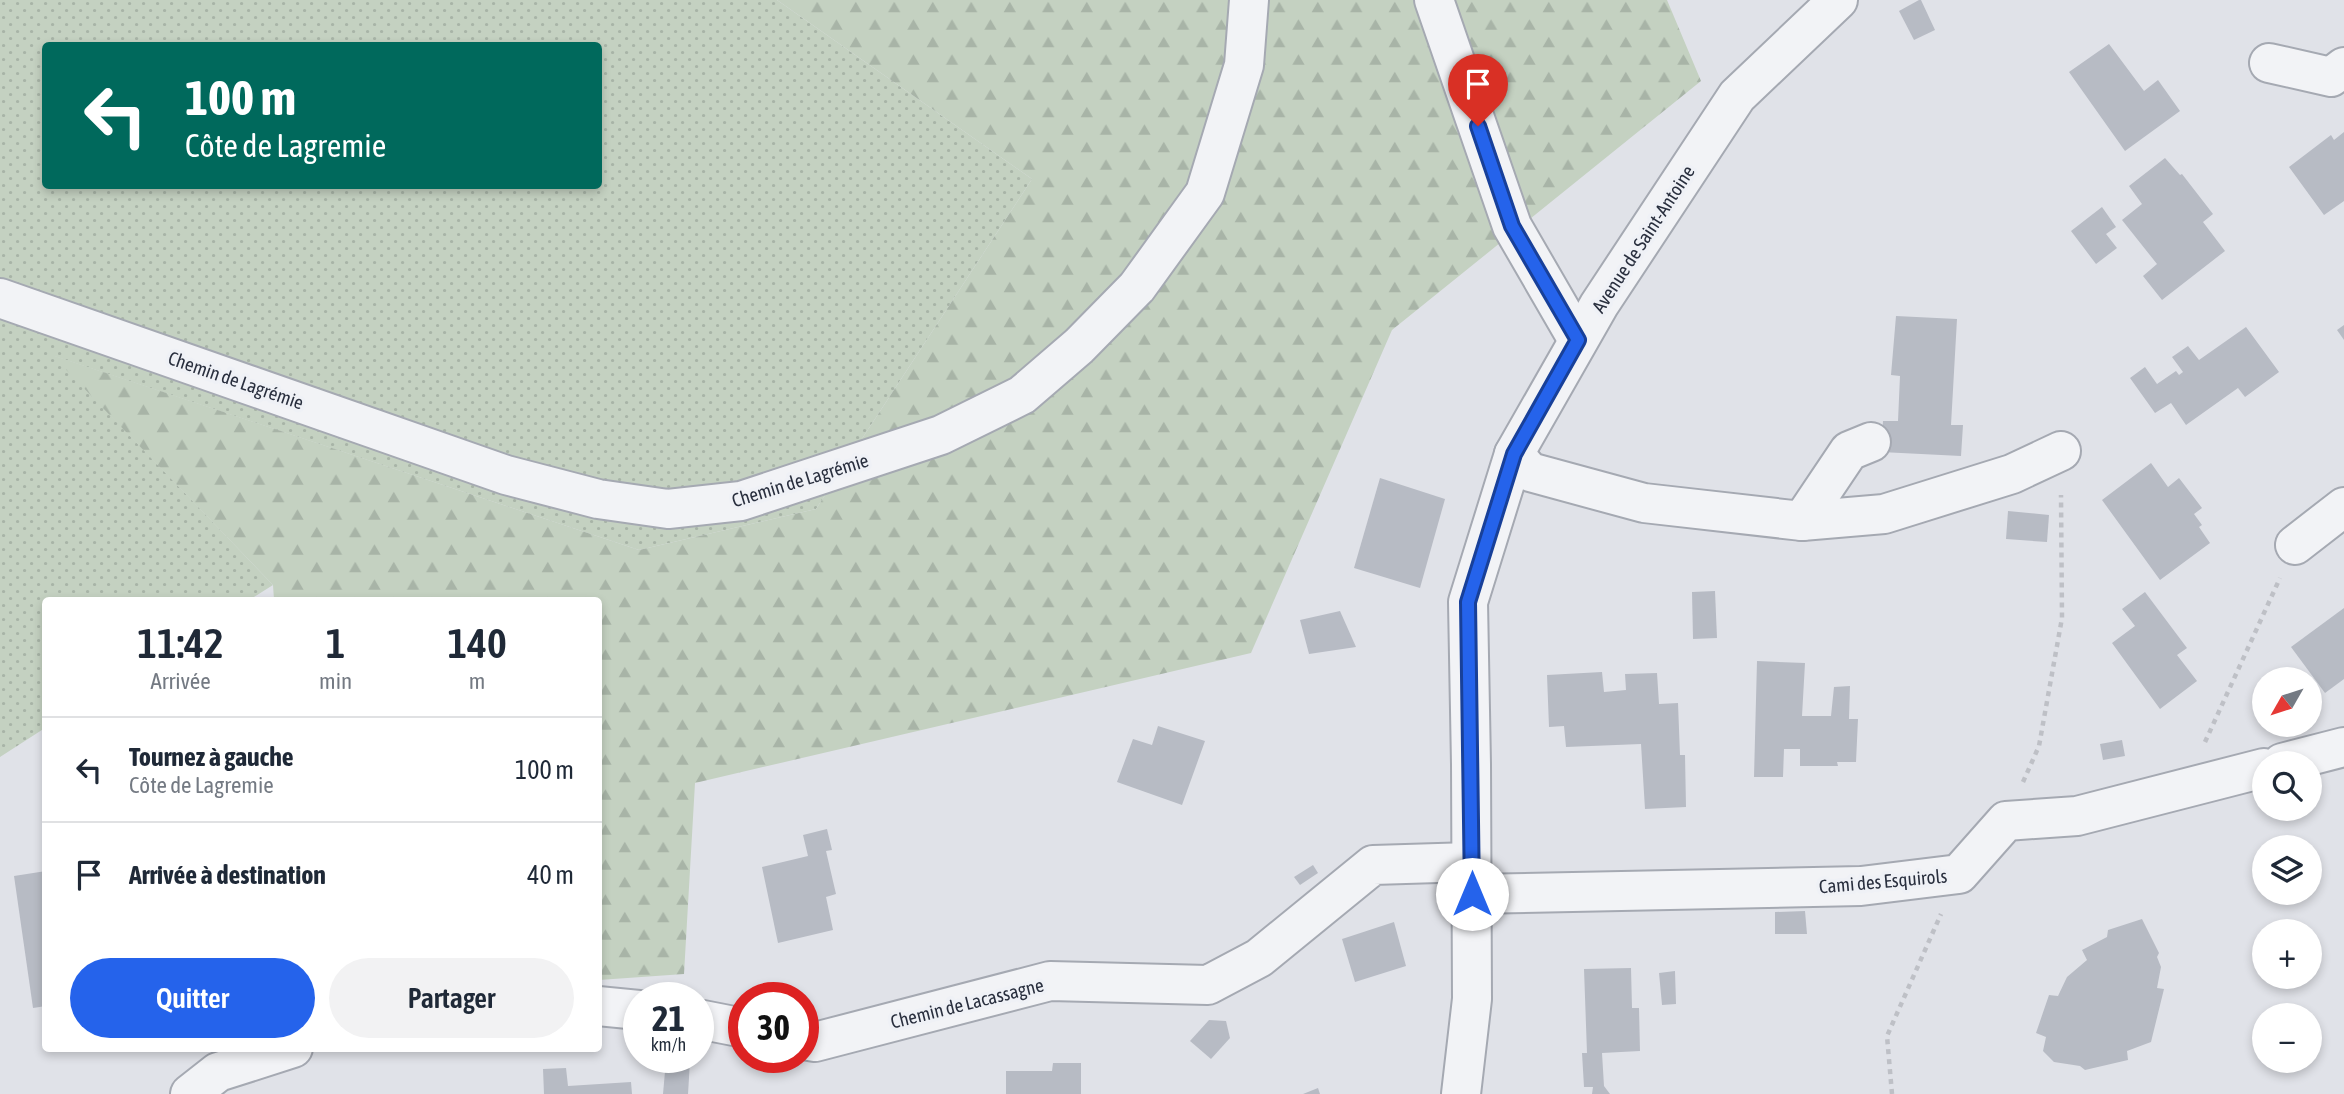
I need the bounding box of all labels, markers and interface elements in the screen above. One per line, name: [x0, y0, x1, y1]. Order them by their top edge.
pin: [1448, 54, 1508, 126]
icon: arrive: [1459, 65, 1497, 103]
text: 100 m: [185, 69, 296, 125]
icon: left: [70, 70, 161, 161]
text: Côte de Lagremie: [185, 127, 386, 164]
street label: Avenue de Saint-Antoine: [1587, 161, 1699, 317]
street label: Chemin de Lagrémie: [165, 347, 307, 413]
street label: Chemin de Lagrémie: [729, 449, 871, 511]
text: 11:42: [137, 619, 224, 667]
text: 1: [326, 619, 345, 667]
text: 140: [447, 619, 507, 667]
north arrow: [2252, 667, 2322, 737]
map controls: [2252, 667, 2322, 1073]
text: Arrivée: [150, 668, 211, 694]
text: min: [319, 668, 352, 694]
text: m: [469, 668, 485, 694]
text: Tournez à gauche: [129, 742, 294, 772]
icon: left: [70, 751, 108, 789]
button: search: [2252, 751, 2322, 821]
text: 100 m: [515, 755, 574, 785]
text: Côte de Lagremie: [129, 772, 274, 798]
button: layers: [2252, 835, 2322, 905]
icon: arrive: [70, 856, 108, 894]
position arrow: [1435, 857, 1509, 931]
text: Arrivée à destination: [129, 860, 326, 890]
text: 40 m: [527, 860, 574, 890]
street label: Cami des Esquirols: [1818, 864, 1948, 898]
button: +: [2252, 919, 2322, 989]
button: Quitter: [70, 958, 315, 1038]
button: Partager: [329, 958, 574, 1038]
street label: Chemin de Lacassagne: [888, 973, 1046, 1033]
speed limit sign: 30: [728, 982, 819, 1073]
text: 21: [652, 998, 685, 1038]
button: −: [2252, 1003, 2322, 1073]
text: km/h: [651, 1034, 686, 1055]

